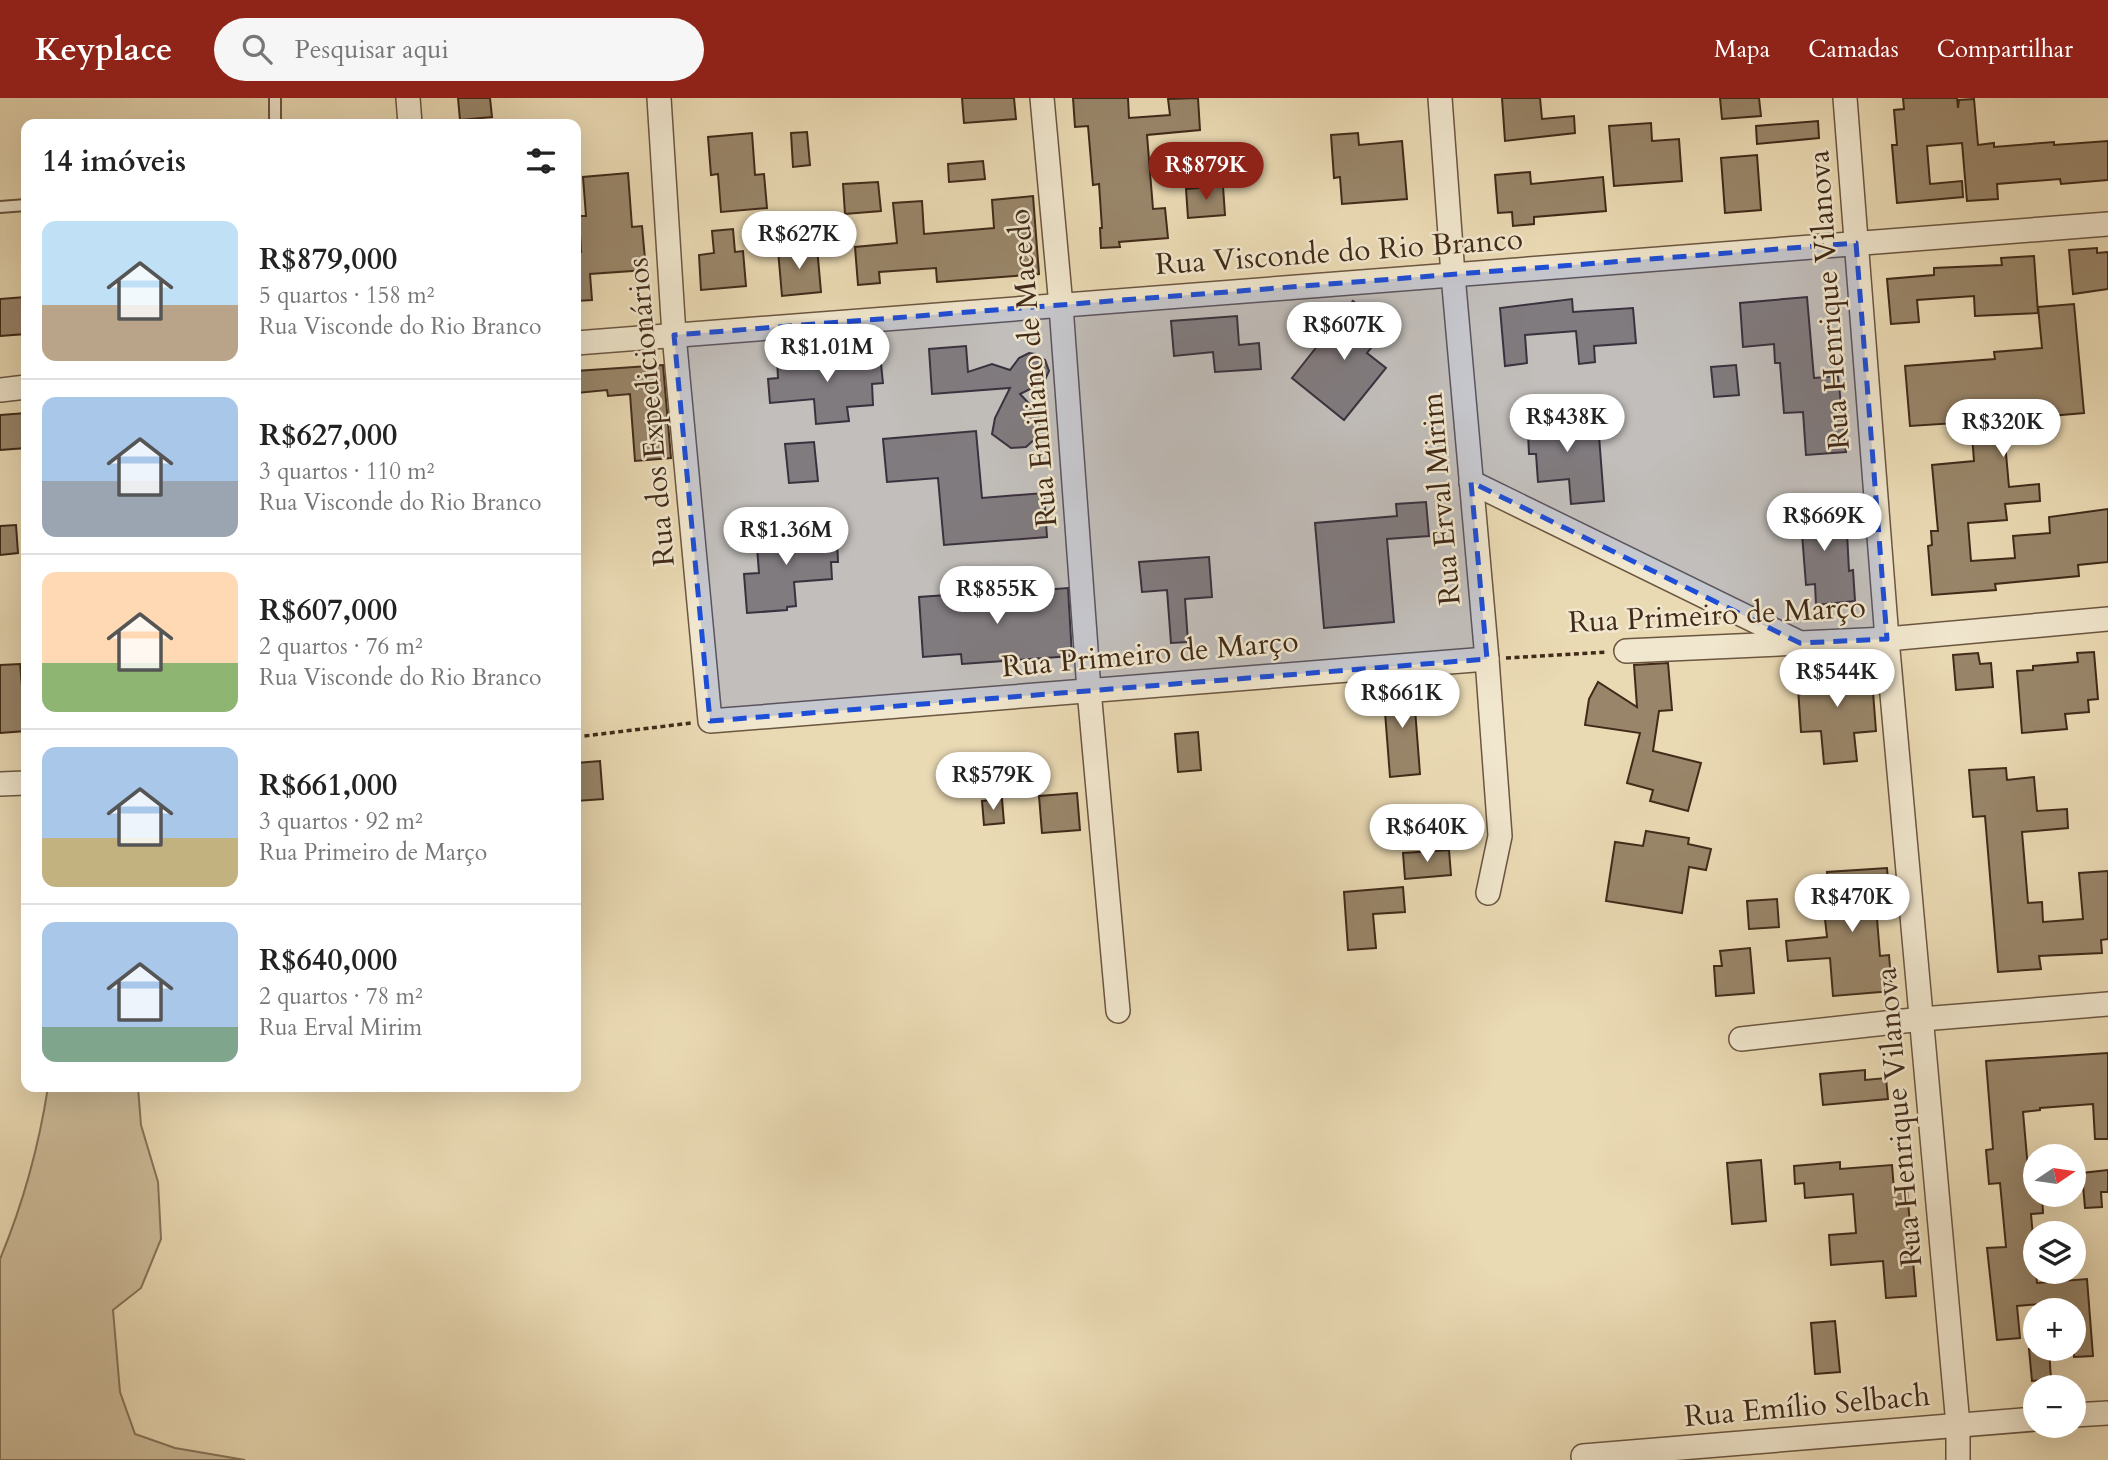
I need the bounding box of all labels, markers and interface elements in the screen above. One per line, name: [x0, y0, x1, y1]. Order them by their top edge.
search box: [214, 18, 704, 81]
text: Keyplace: [35, 27, 172, 72]
icon: search: [238, 30, 276, 68]
text: Pesquisar aqui: [294, 32, 449, 67]
text: Mapa: [1714, 33, 1770, 66]
text: Camadas: [1808, 33, 1899, 66]
text: Compartilhar: [1937, 33, 2073, 66]
text: 14 imóveis: [42, 141, 186, 182]
icon: filters: [522, 142, 560, 180]
pin: R$879K: [1149, 142, 1263, 202]
text: R$879K: [1165, 149, 1247, 180]
street label: Rua Henrique Vilanova: [1798, 149, 1860, 451]
street label: Rua Emiliano de Macedo: [999, 207, 1067, 529]
pin: R$627K: [742, 212, 856, 271]
text: R$627K: [758, 218, 840, 249]
street label: Rua Visconde do Rio Branco: [1154, 219, 1524, 285]
text: R$879,000: [259, 239, 397, 280]
icon: home: [98, 249, 182, 333]
street label: Rua dos Expedicionários: [617, 256, 685, 568]
text: 5 quartos · 158 m²: [259, 280, 434, 311]
pin: R$607K: [1287, 302, 1401, 362]
text: R$607K: [1303, 309, 1385, 340]
text: Rua Visconde do Rio Branco: [259, 311, 541, 342]
pin: R$1.01M: [762, 324, 892, 384]
text: R$1.01M: [780, 331, 874, 362]
street label: Rua Erval Mirim: [1411, 390, 1471, 607]
pin: R$438K: [1510, 394, 1624, 454]
pin: R$320K: [1946, 400, 2060, 459]
text: R$438K: [1526, 401, 1608, 432]
text: R$320K: [1962, 406, 2044, 437]
text: R$627,000: [259, 415, 397, 456]
icon: home: [98, 425, 182, 509]
text: 3 quartos · 110 m²: [259, 456, 434, 487]
text: Rua Visconde do Rio Branco: [259, 487, 541, 518]
pin: R$669K: [1767, 494, 1881, 553]
text: R$669K: [1783, 500, 1865, 531]
pin: R$1.36M: [721, 508, 851, 567]
text: R$1.36M: [739, 514, 833, 545]
pin: R$855K: [940, 566, 1054, 626]
text: R$855K: [956, 573, 1038, 604]
street label: Rua Primeiro de Março: [1567, 587, 1867, 643]
text: R$607,000: [259, 590, 397, 631]
icon: home: [98, 600, 182, 684]
street label: Rua Primeiro de Março: [1000, 621, 1300, 687]
text: 2 quartos · 76 m²: [259, 631, 423, 662]
pin: R$544K: [1780, 650, 1894, 709]
text: R$544K: [1796, 656, 1878, 687]
text: Rua Visconde do Rio Branco: [259, 662, 541, 693]
pin: R$661K: [1345, 670, 1459, 730]
text: R$661K: [1361, 677, 1443, 708]
pin: R$579K: [936, 752, 1050, 812]
text: R$579K: [952, 759, 1034, 790]
text: R$661,000: [259, 765, 397, 806]
icon: home: [98, 775, 182, 859]
pin: R$640K: [1370, 804, 1484, 864]
text: 3 quartos · 92 m²: [259, 806, 423, 837]
text: R$640K: [1386, 811, 1468, 842]
text: Rua Primeiro de Março: [259, 837, 487, 868]
pin: R$470K: [1795, 874, 1909, 934]
text: R$470K: [1811, 881, 1893, 912]
text: R$640,000: [259, 940, 397, 981]
icon: home: [98, 950, 182, 1034]
street label: Rua Henrique Vilanova: [1865, 966, 1932, 1268]
text: 2 quartos · 78 m²: [259, 981, 423, 1012]
text: Rua Erval Mirim: [259, 1012, 422, 1043]
north arrow: [2023, 1144, 2086, 1208]
map controls: [2023, 1144, 2086, 1438]
button: layers: [2023, 1221, 2086, 1284]
button: +: [2023, 1298, 2086, 1361]
street label: Rua Emílio Selbach: [1682, 1375, 1932, 1437]
button: −: [2023, 1375, 2086, 1438]

